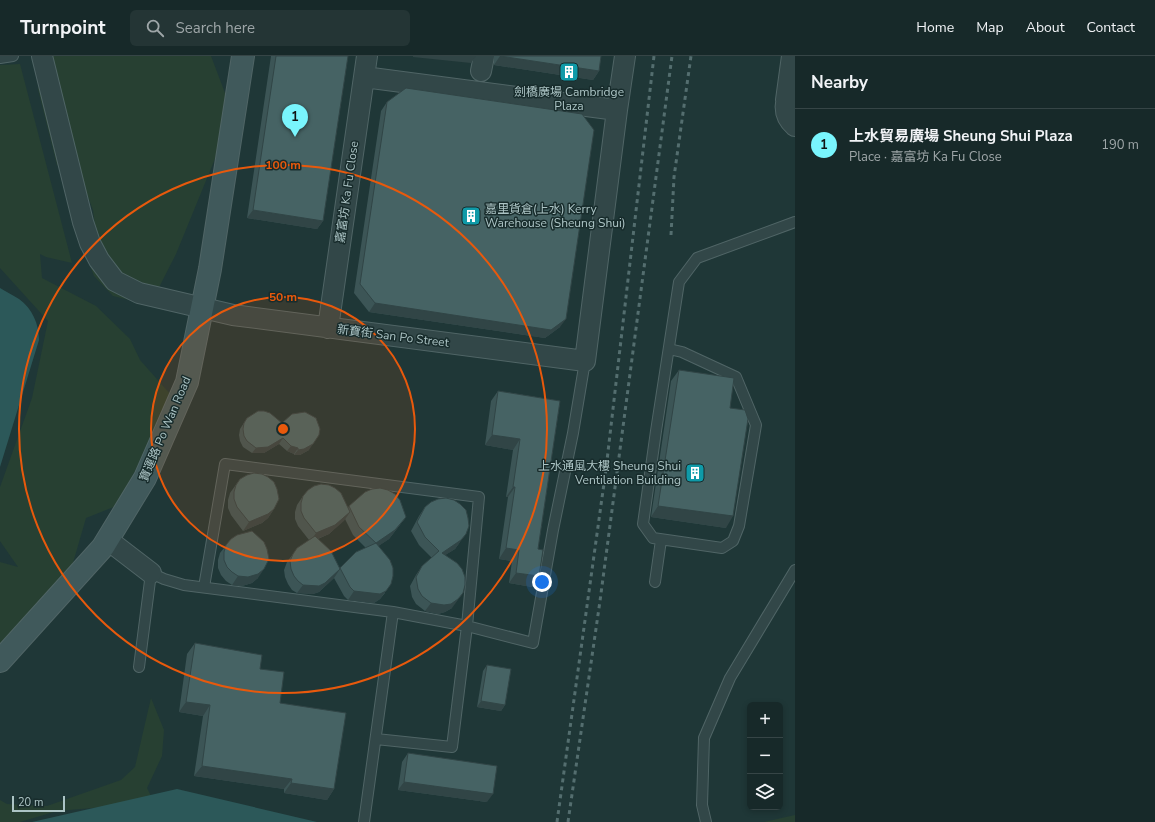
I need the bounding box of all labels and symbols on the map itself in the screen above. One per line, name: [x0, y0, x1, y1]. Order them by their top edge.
building icon: 劍橋廣場 Cambridge Plaza: [558, 61, 580, 83]
place label: 劍橋廣場 Cambridge Plaza: [514, 84, 624, 114]
pin: 1: [282, 104, 308, 137]
street label: 嘉富坊 Ka Fu Close: [332, 140, 362, 244]
text: 100 m: [265, 157, 301, 173]
place label: 嘉里貨倉(上水) Kerry Warehouse (Sheung Shui): [485, 201, 626, 231]
building icon: 嘉里貨倉(上水) Kerry Warehouse (Sheung Shui): [460, 205, 482, 227]
text: 50 m: [269, 289, 297, 305]
street label: 新寶街 San Po Street: [336, 321, 451, 351]
street label: 寶運路 Po Wan Road: [136, 374, 194, 484]
centre of rings: [276, 422, 290, 436]
place label: 上水通風大樓 Sheung Shui Ventilation Building: [538, 458, 681, 488]
building icon: 上水通風大樓 Sheung Shui Ventilation Building: [684, 462, 706, 484]
your location: [532, 572, 552, 592]
scale bar: [12, 794, 65, 813]

